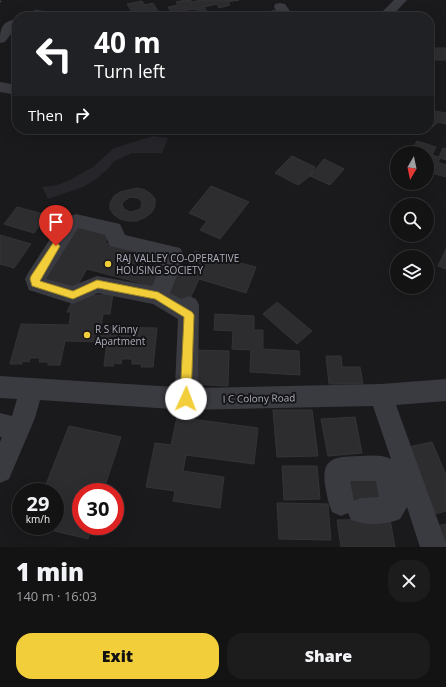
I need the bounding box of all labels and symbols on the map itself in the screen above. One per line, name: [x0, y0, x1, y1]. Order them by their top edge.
north arrow: [390, 146, 434, 190]
pin: [39, 205, 73, 246]
place label: RAJ VALLEY CO-OPERATIVE HOUSING SOCIETY: [116, 251, 239, 277]
marker: RAJ VALLEY CO-OPERATIVE HOUSING SOCIETY: [103, 259, 113, 269]
place label: R S Kinny Apartment: [95, 322, 146, 348]
marker: R S Kinny Apartment: [82, 330, 92, 340]
position arrow: [165, 378, 207, 420]
street label: I C Colony Road: [223, 390, 295, 406]
speed limit sign: 30: [72, 483, 124, 535]

